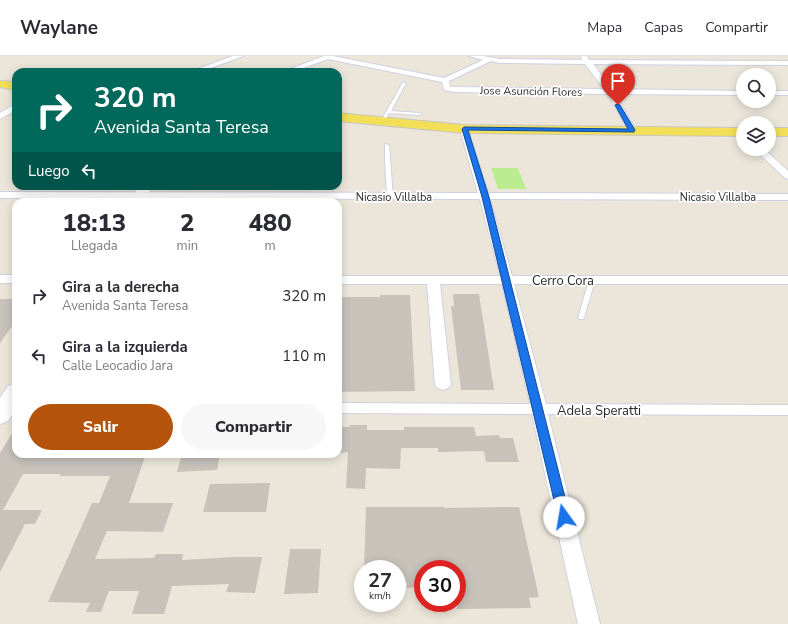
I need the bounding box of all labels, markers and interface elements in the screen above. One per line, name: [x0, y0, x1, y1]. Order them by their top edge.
text: Waylane: [20, 15, 98, 41]
text: Mapa: [587, 18, 622, 37]
text: Capas: [644, 18, 683, 37]
text: Compartir: [705, 18, 768, 37]
pin: [601, 64, 635, 105]
map controls: [736, 68, 776, 156]
button: search: [736, 68, 776, 108]
icon: arrive: [607, 70, 629, 92]
text: 320 m: [94, 79, 177, 117]
street label: Jose Asunción Flores: [479, 83, 582, 100]
icon: right: [28, 84, 80, 136]
text: Avenida Santa Teresa: [94, 115, 269, 139]
button: layers: [736, 116, 776, 156]
icon: left: [78, 160, 100, 182]
text: Luego: [28, 161, 70, 181]
street label: Nicasio Villalba: [356, 190, 432, 205]
street label: Nicasio Villalba: [680, 190, 756, 205]
text: 18:13: [62, 207, 126, 239]
text: 2: [180, 207, 195, 239]
text: 480: [248, 207, 292, 239]
text: Llegada: [71, 237, 118, 255]
text: min: [177, 237, 198, 255]
text: m: [264, 237, 276, 255]
street label: Cerro Cora: [532, 272, 594, 290]
text: Gira a la derecha: [62, 277, 179, 297]
icon: right: [28, 285, 50, 307]
text: 320 m: [282, 286, 326, 306]
text: Avenida Santa Teresa: [62, 297, 188, 315]
text: Gira a la izquierda: [62, 337, 188, 357]
icon: left: [28, 345, 50, 367]
text: 110 m: [282, 346, 326, 366]
text: Calle Leocadio Jara: [62, 357, 173, 375]
street label: Adela Speratti: [557, 402, 641, 420]
button: Salir: [28, 404, 173, 450]
button: Compartir: [181, 404, 326, 450]
position arrow: [543, 496, 585, 538]
speed limit sign: 30: [414, 560, 466, 612]
text: 27: [368, 567, 392, 594]
text: km/h: [369, 589, 391, 603]

